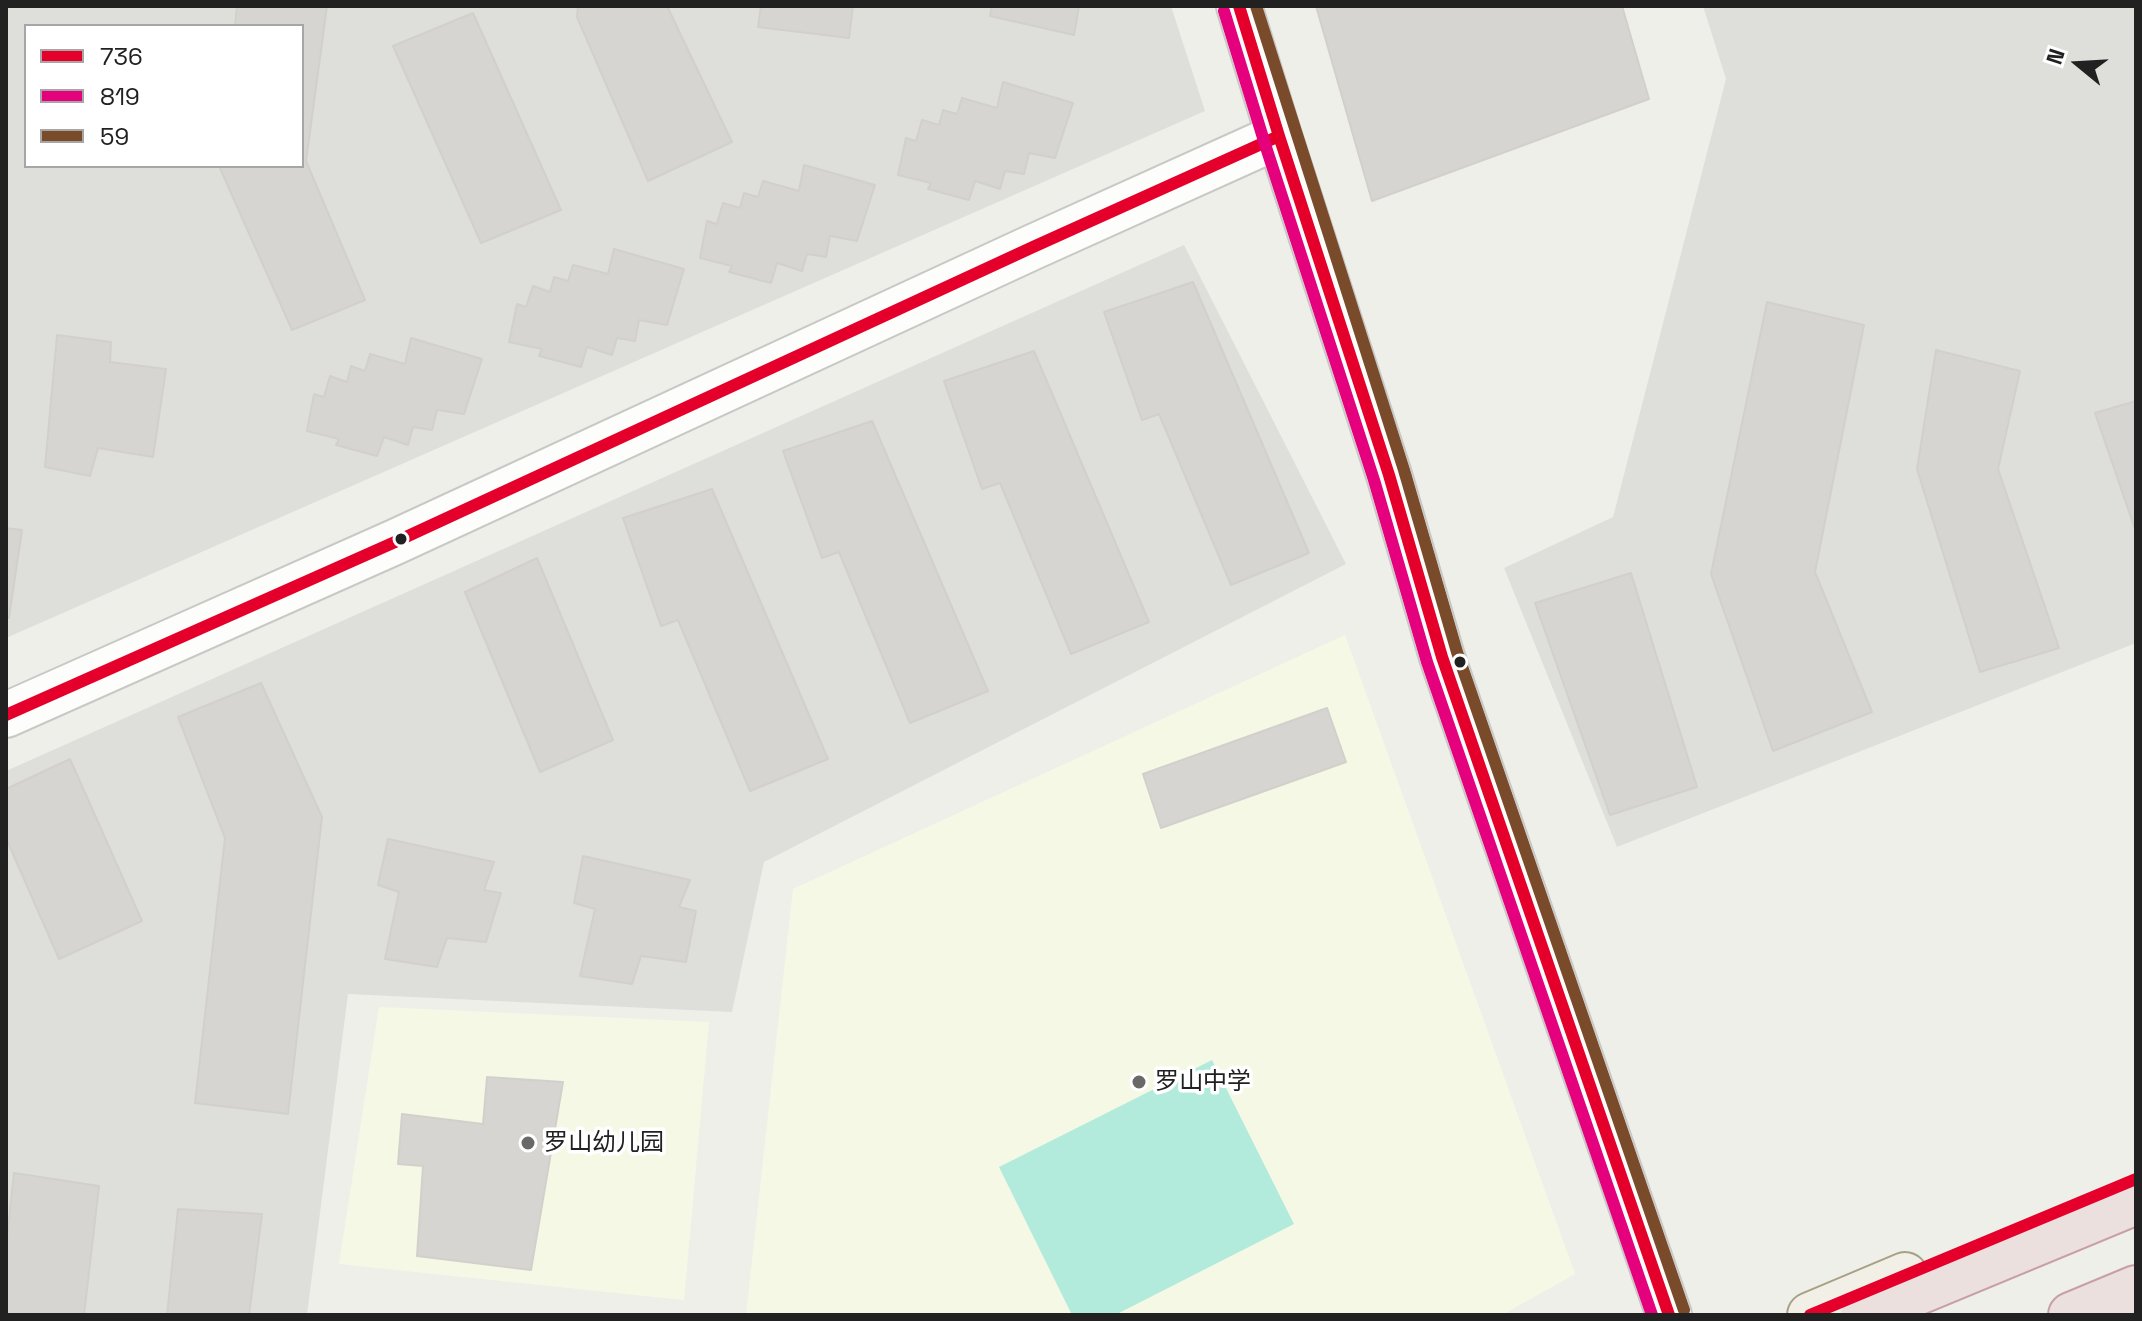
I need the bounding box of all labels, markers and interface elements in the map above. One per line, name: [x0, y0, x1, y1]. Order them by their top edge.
legend: [24, 24, 304, 168]
north arrow: [2038, 24, 2118, 104]
text: 736: [100, 41, 143, 72]
text: N: [2040, 45, 2071, 68]
text: 819: [100, 81, 140, 112]
text: 59: [100, 121, 129, 152]
unlabelled marker: [393, 531, 409, 547]
unlabelled marker: [1452, 654, 1468, 670]
place label: 罗山中学: [1155, 1068, 1251, 1096]
marker: 罗山中学: [1130, 1073, 1148, 1091]
place label: 罗山幼儿园: [544, 1129, 664, 1157]
marker: 罗山幼儿园: [519, 1134, 537, 1152]

